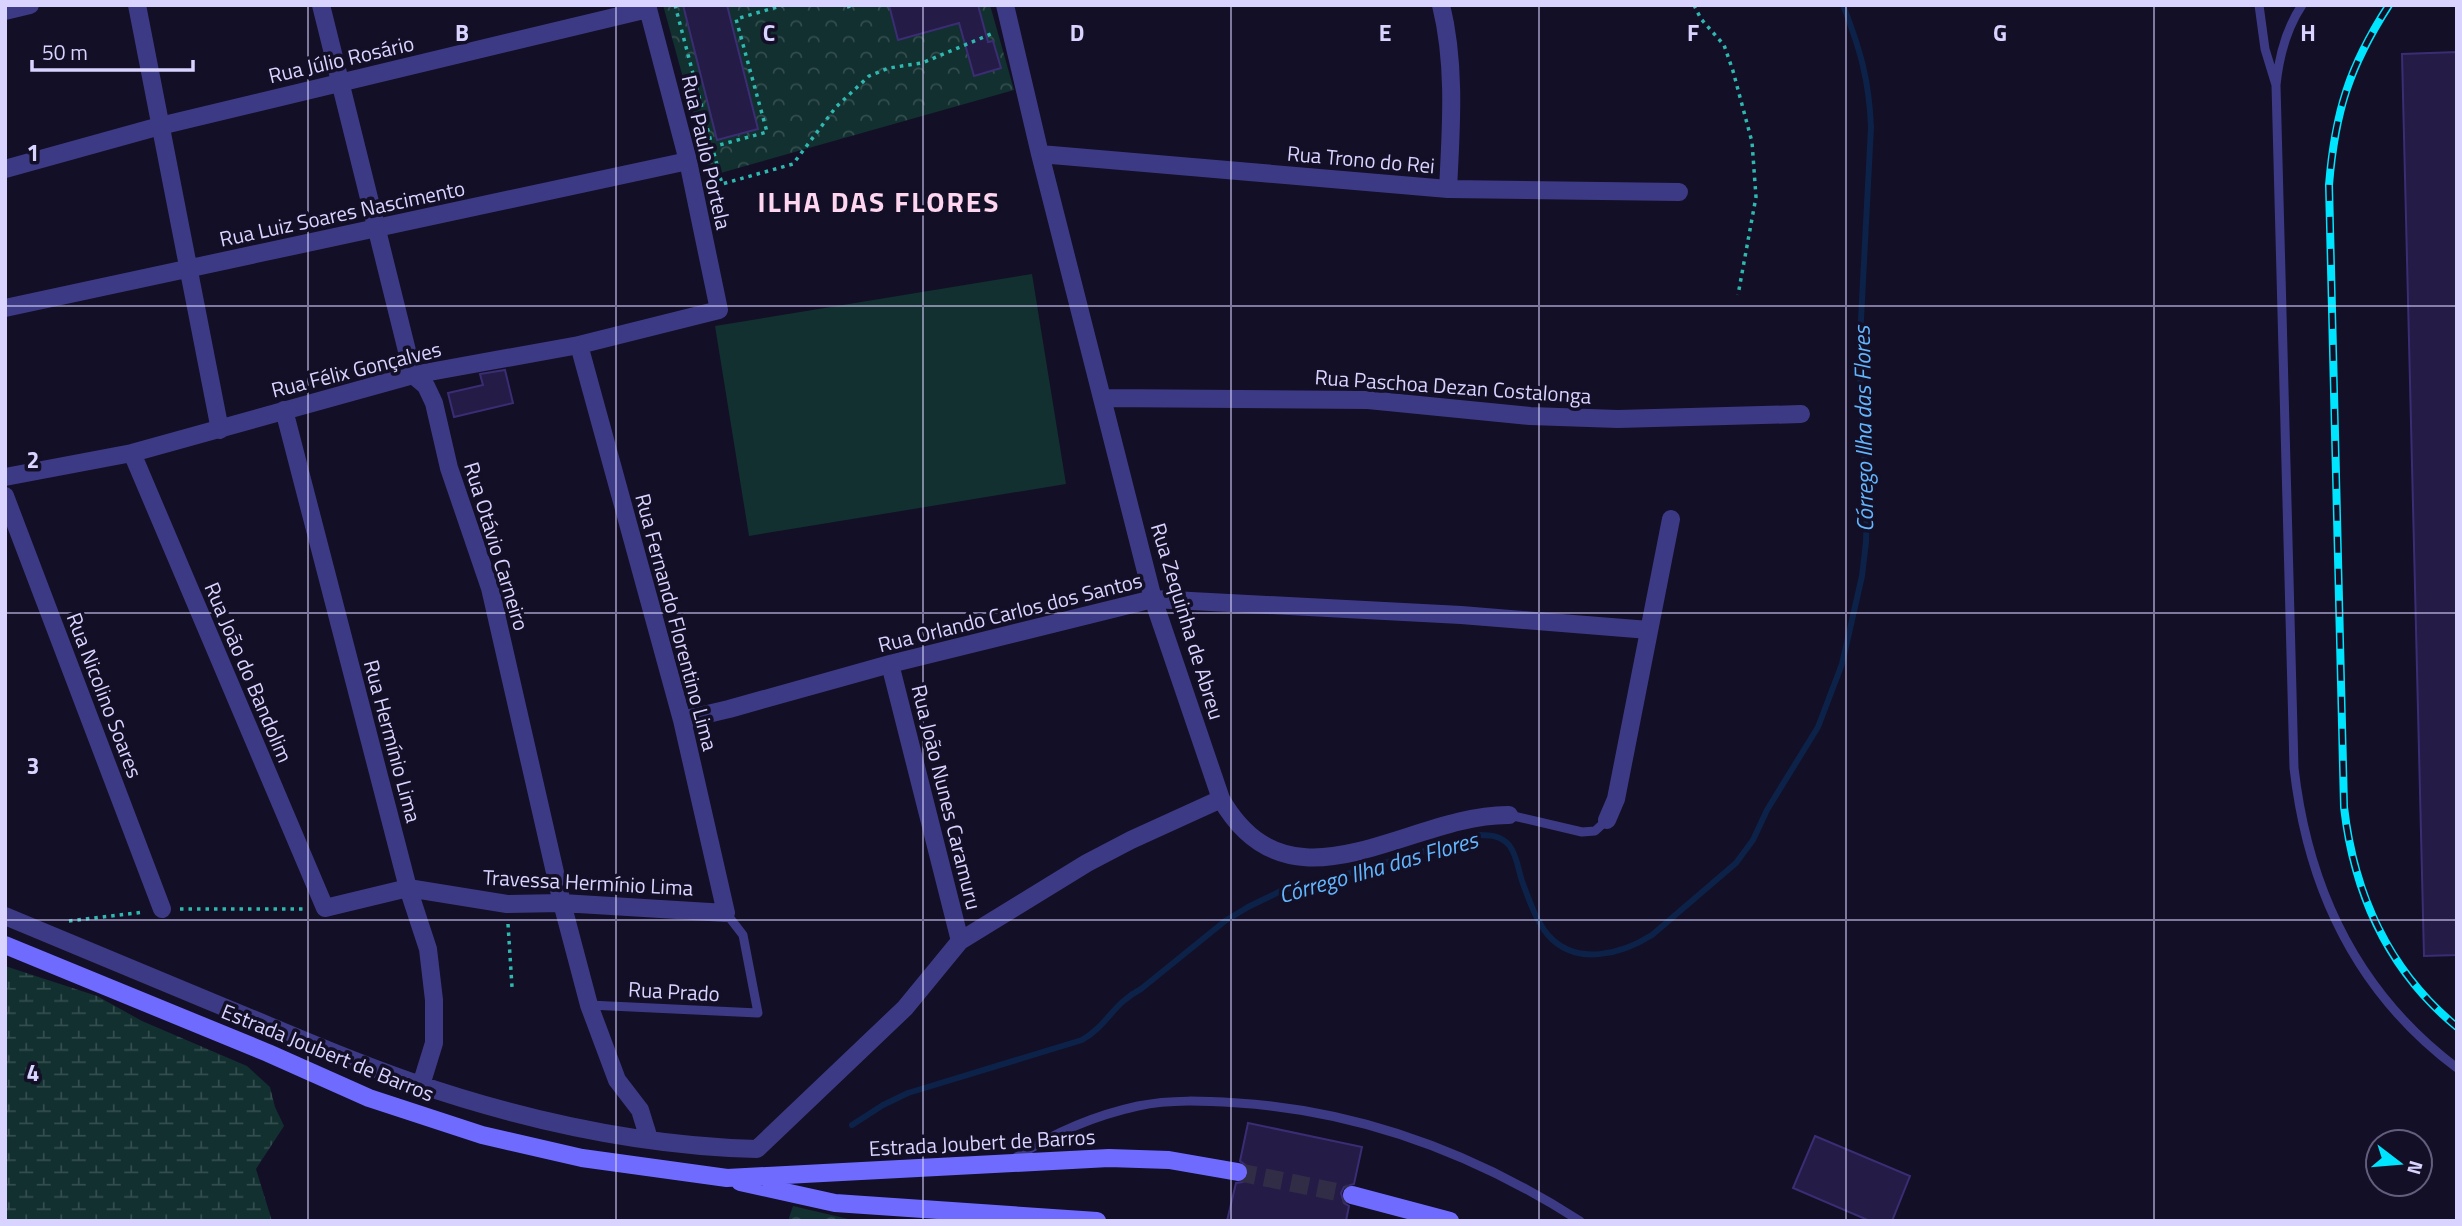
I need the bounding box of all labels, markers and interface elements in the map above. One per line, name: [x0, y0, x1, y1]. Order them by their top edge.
text: B: [455, 15, 469, 50]
text: C: [763, 15, 775, 50]
text: D: [1070, 15, 1084, 50]
text: E: [1379, 15, 1391, 50]
text: F: [1687, 15, 1699, 50]
text: G: [1993, 15, 2007, 50]
text: H: [2300, 15, 2316, 50]
street label: Rua Júlio Rosário: [265, 27, 417, 91]
scale bar: [32, 28, 192, 72]
text: 50 m: [42, 36, 88, 68]
street label: Rua Paulo Portela: [674, 72, 740, 233]
text: 1: [27, 135, 39, 170]
street label: Rua Trono do Rei: [1286, 137, 1436, 181]
street label: Rua Luiz Soares Nascimento: [216, 171, 468, 255]
district label: ILHA DAS FLORES: [757, 180, 1001, 223]
water label: Córrego Ilha das Flores: [1844, 324, 1882, 532]
street label: Rua Félix Gonçalves: [268, 332, 444, 406]
street label: Rua Paschoa Dezan Costalonga: [1314, 360, 1593, 412]
text: 2: [27, 442, 39, 477]
street label: Rua Otávio Carneiro: [456, 458, 538, 634]
street label: Rua Fernando Florentino Lima: [627, 490, 727, 755]
street label: Rua Zequinha de Abreu: [1143, 519, 1233, 723]
street label: Rua Orlando Carlos dos Santos: [875, 564, 1145, 660]
street label: Rua João do Bandolim: [197, 577, 301, 767]
street label: Rua Nicolino Soares: [59, 608, 151, 782]
street label: Rua Hermínio Lima: [356, 656, 430, 827]
street label: Rua João Nunes Caramuru: [904, 681, 990, 913]
text: 3: [27, 748, 39, 783]
water label: Córrego Ilha das Flores: [1274, 821, 1484, 912]
street label: Travessa Hermínio Lima: [482, 861, 694, 904]
street label: Rua Prado: [627, 973, 721, 1009]
street label: Estrada Joubert de Barros: [217, 995, 439, 1109]
text: 4: [27, 1055, 39, 1090]
street label: Estrada Joubert de Barros: [868, 1120, 1096, 1164]
north arrow: [2364, 1128, 2434, 1198]
text: N: [2400, 1157, 2432, 1178]

